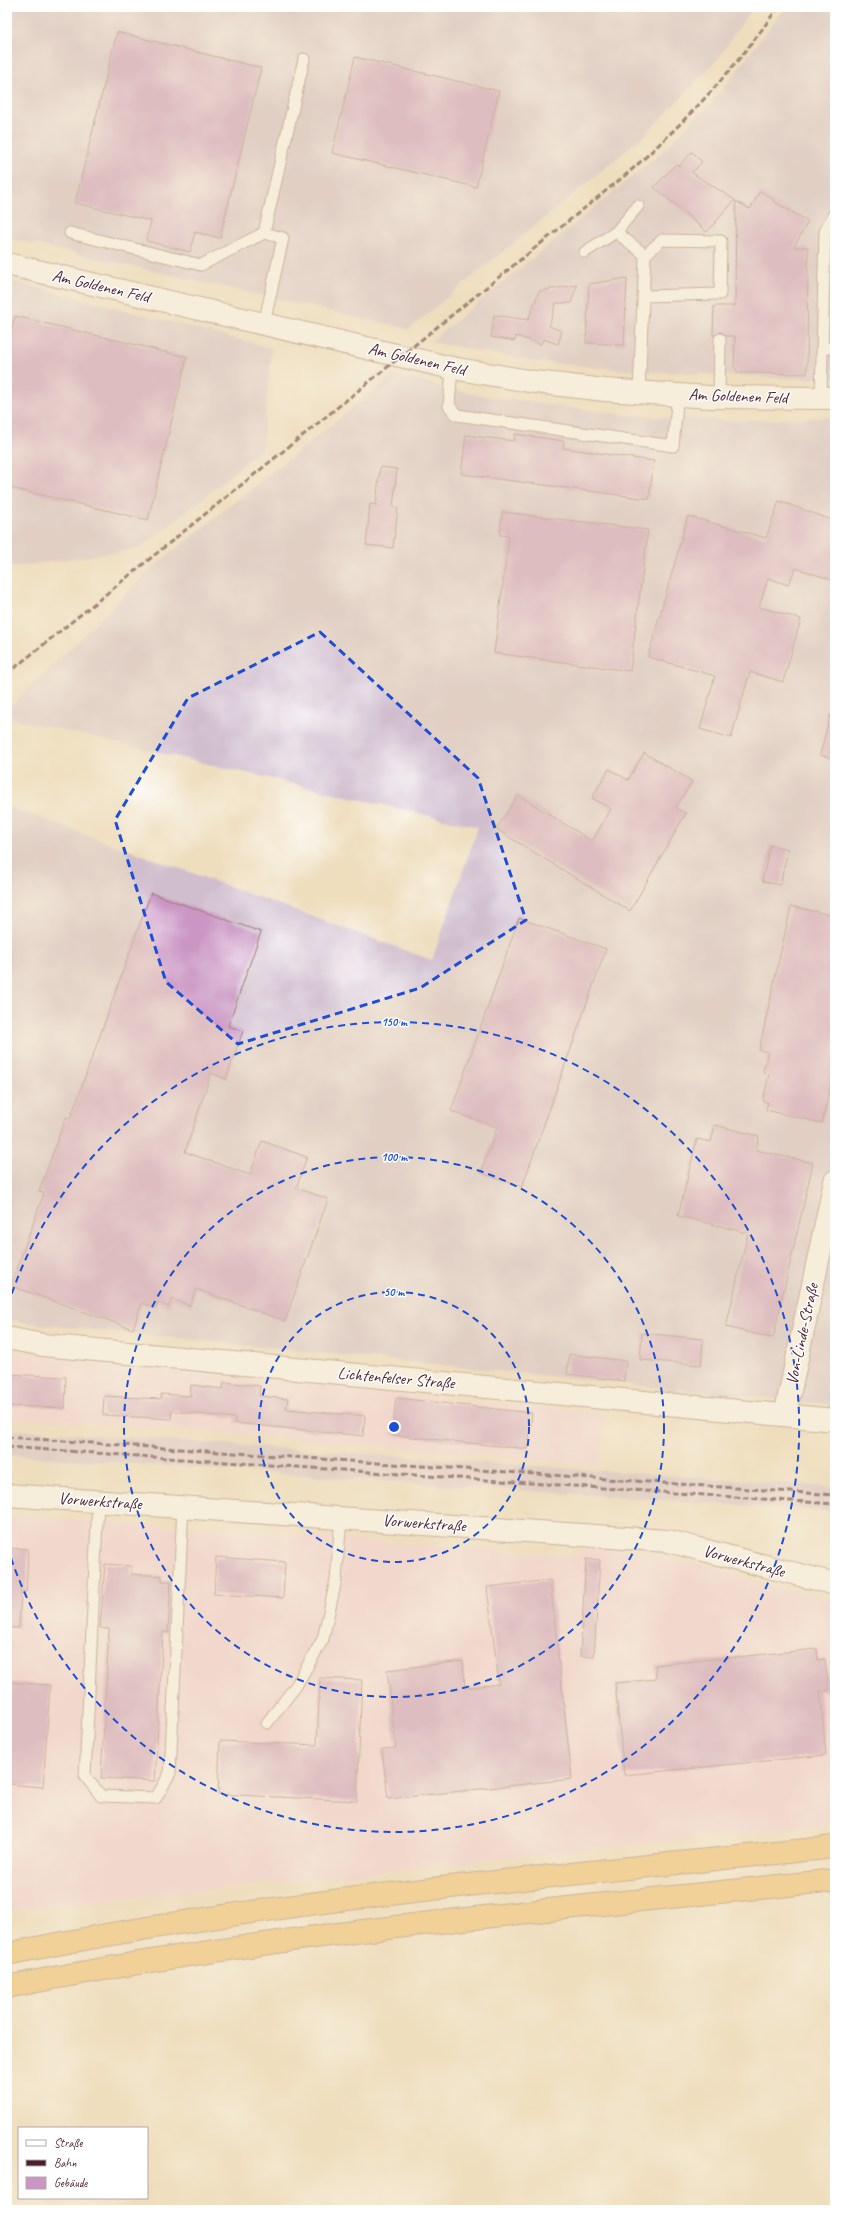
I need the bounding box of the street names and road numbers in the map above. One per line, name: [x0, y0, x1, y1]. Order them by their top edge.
street label: Am Goldenen Feld: [50, 265, 154, 308]
street label: Am Goldenen Feld: [366, 338, 470, 381]
street label: Am Goldenen Feld: [688, 384, 790, 408]
street label: Von-Linde-Straße: [781, 1280, 823, 1387]
street label: Lichtenfelser Straße: [337, 1362, 457, 1394]
street label: Vorwerkstraße: [58, 1488, 144, 1514]
street label: Vorwerkstraße: [382, 1510, 468, 1536]
street label: Vorwerkstraße: [701, 1540, 788, 1582]

